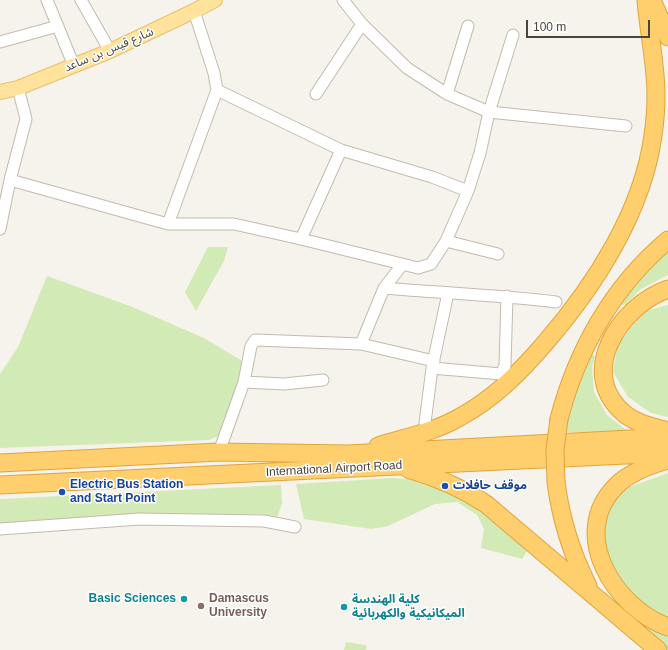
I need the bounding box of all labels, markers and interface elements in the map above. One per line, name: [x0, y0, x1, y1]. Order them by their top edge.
scale bar: [528, 12, 652, 38]
text: 100 m: [533, 20, 566, 34]
street label: شارع قيس بن ساعد: [62, 25, 156, 75]
street label: International Airport Road: [265, 458, 403, 480]
place label: Electric Bus Station and Start Point: [70, 478, 183, 506]
place label: موقف حافلات: [453, 479, 527, 493]
marker: موقف حافلات: [440, 481, 450, 491]
marker: Electric Bus Station and Start Point: [57, 487, 67, 497]
place label: Basic Sciences: [89, 592, 176, 606]
place label: Damascus University: [209, 592, 269, 620]
place label: كلية الهندسة الميكانيكية والكهربائية: [352, 593, 465, 621]
marker: Basic Sciences: [179, 594, 189, 604]
marker: Damascus University: [196, 601, 206, 611]
marker: كلية الهندسة الميكانيكية والكهربائية: [339, 602, 349, 612]

